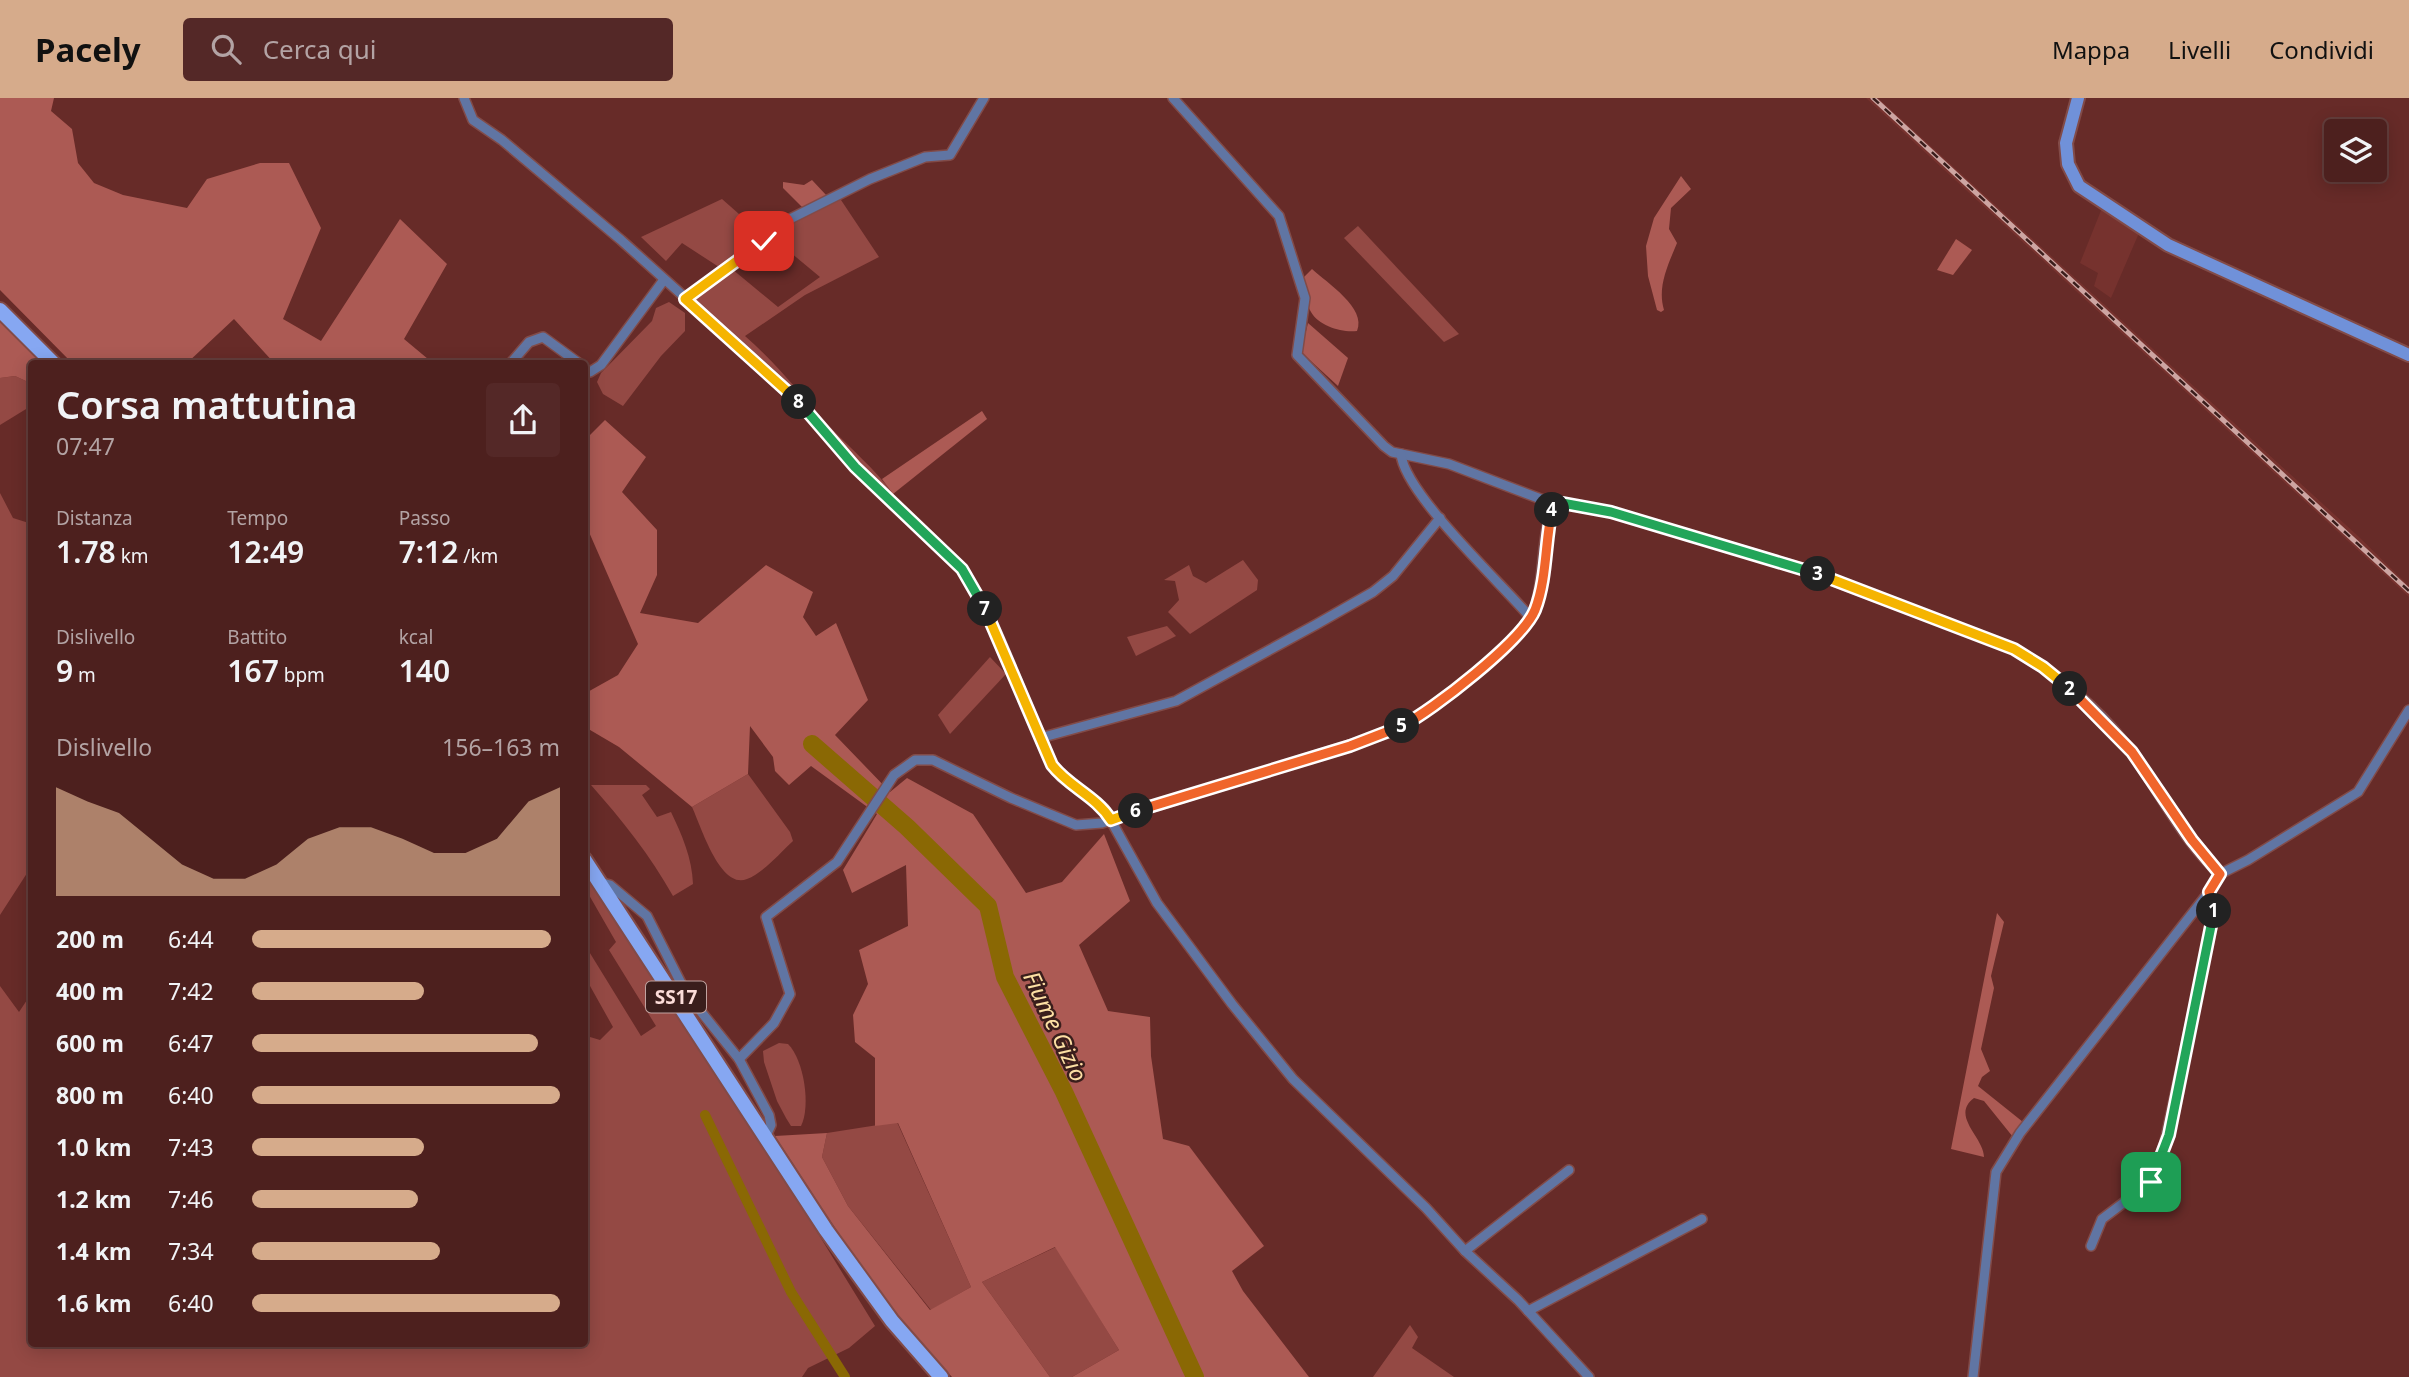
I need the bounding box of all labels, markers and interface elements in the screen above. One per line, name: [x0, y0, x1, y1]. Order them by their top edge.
search box: [183, 18, 673, 81]
text: Pacely: [35, 27, 141, 72]
icon: search: [207, 30, 245, 68]
text: Cerca qui: [263, 31, 377, 67]
text: Mappa: [2052, 33, 2130, 66]
text: Livelli: [2168, 33, 2231, 66]
text: Condividi: [2269, 33, 2374, 66]
map controls: [2324, 119, 2387, 182]
button: layers: [2324, 119, 2387, 182]
pin: [734, 211, 794, 271]
icon: check: [745, 222, 783, 260]
text: Corsa mattutina: [56, 378, 358, 430]
button: share: [486, 383, 560, 457]
pin: 8: [782, 384, 816, 420]
text: 8: [793, 388, 804, 414]
text: 07:47: [56, 430, 115, 462]
pin: 4: [1534, 492, 1570, 528]
text: 4: [1546, 496, 1557, 522]
text: Distanza: [56, 505, 133, 531]
text: Tempo: [227, 505, 288, 531]
text: Passo: [399, 505, 451, 531]
text: 1.78: [56, 531, 116, 572]
text: 12:49: [227, 531, 304, 572]
text: 7:12: [399, 531, 458, 572]
text: km: [116, 543, 149, 569]
text: /km: [458, 543, 498, 569]
pin: 3: [1800, 556, 1836, 592]
text: 3: [1812, 560, 1823, 586]
pin: 7: [968, 592, 1002, 626]
text: 7: [979, 595, 990, 621]
text: Dislivello: [56, 624, 135, 650]
text: Battito: [227, 624, 287, 650]
text: kcal: [399, 624, 433, 650]
text: 9: [56, 650, 73, 691]
text: 167: [227, 650, 279, 691]
text: 140: [399, 650, 450, 691]
text: m: [73, 662, 96, 688]
text: bpm: [279, 662, 325, 688]
pin: 2: [2052, 672, 2088, 706]
text: 2: [2064, 675, 2075, 701]
pin: 5: [1384, 708, 1420, 744]
text: 5: [1396, 712, 1407, 738]
text: Dislivello: [56, 731, 152, 763]
text: 156–163 m: [442, 731, 560, 763]
pin: 6: [1118, 794, 1154, 828]
text: 6: [1130, 797, 1141, 823]
pin: 1: [2196, 894, 2232, 928]
text: 1: [2208, 897, 2219, 923]
text: 200 m: [56, 923, 124, 955]
text: 6:44: [168, 923, 214, 955]
water label: Fiume Gizio: [1016, 966, 1096, 1086]
text: 400 m: [56, 975, 124, 1007]
text: 7:42: [168, 975, 214, 1007]
road number: SS17: [646, 982, 706, 1012]
text: 600 m: [56, 1027, 124, 1059]
text: 6:47: [168, 1027, 214, 1059]
text: 800 m: [56, 1079, 124, 1111]
text: 6:40: [168, 1079, 214, 1111]
text: 1.0 km: [56, 1131, 131, 1163]
text: 7:43: [168, 1131, 214, 1163]
pin: [2121, 1152, 2181, 1212]
icon: arrive: [2132, 1163, 2170, 1201]
text: 1.2 km: [56, 1183, 131, 1215]
text: 7:46: [168, 1183, 214, 1215]
text: 1.4 km: [56, 1235, 131, 1267]
text: 7:34: [168, 1235, 214, 1267]
text: 1.6 km: [56, 1287, 131, 1319]
text: 6:40: [168, 1287, 214, 1319]

